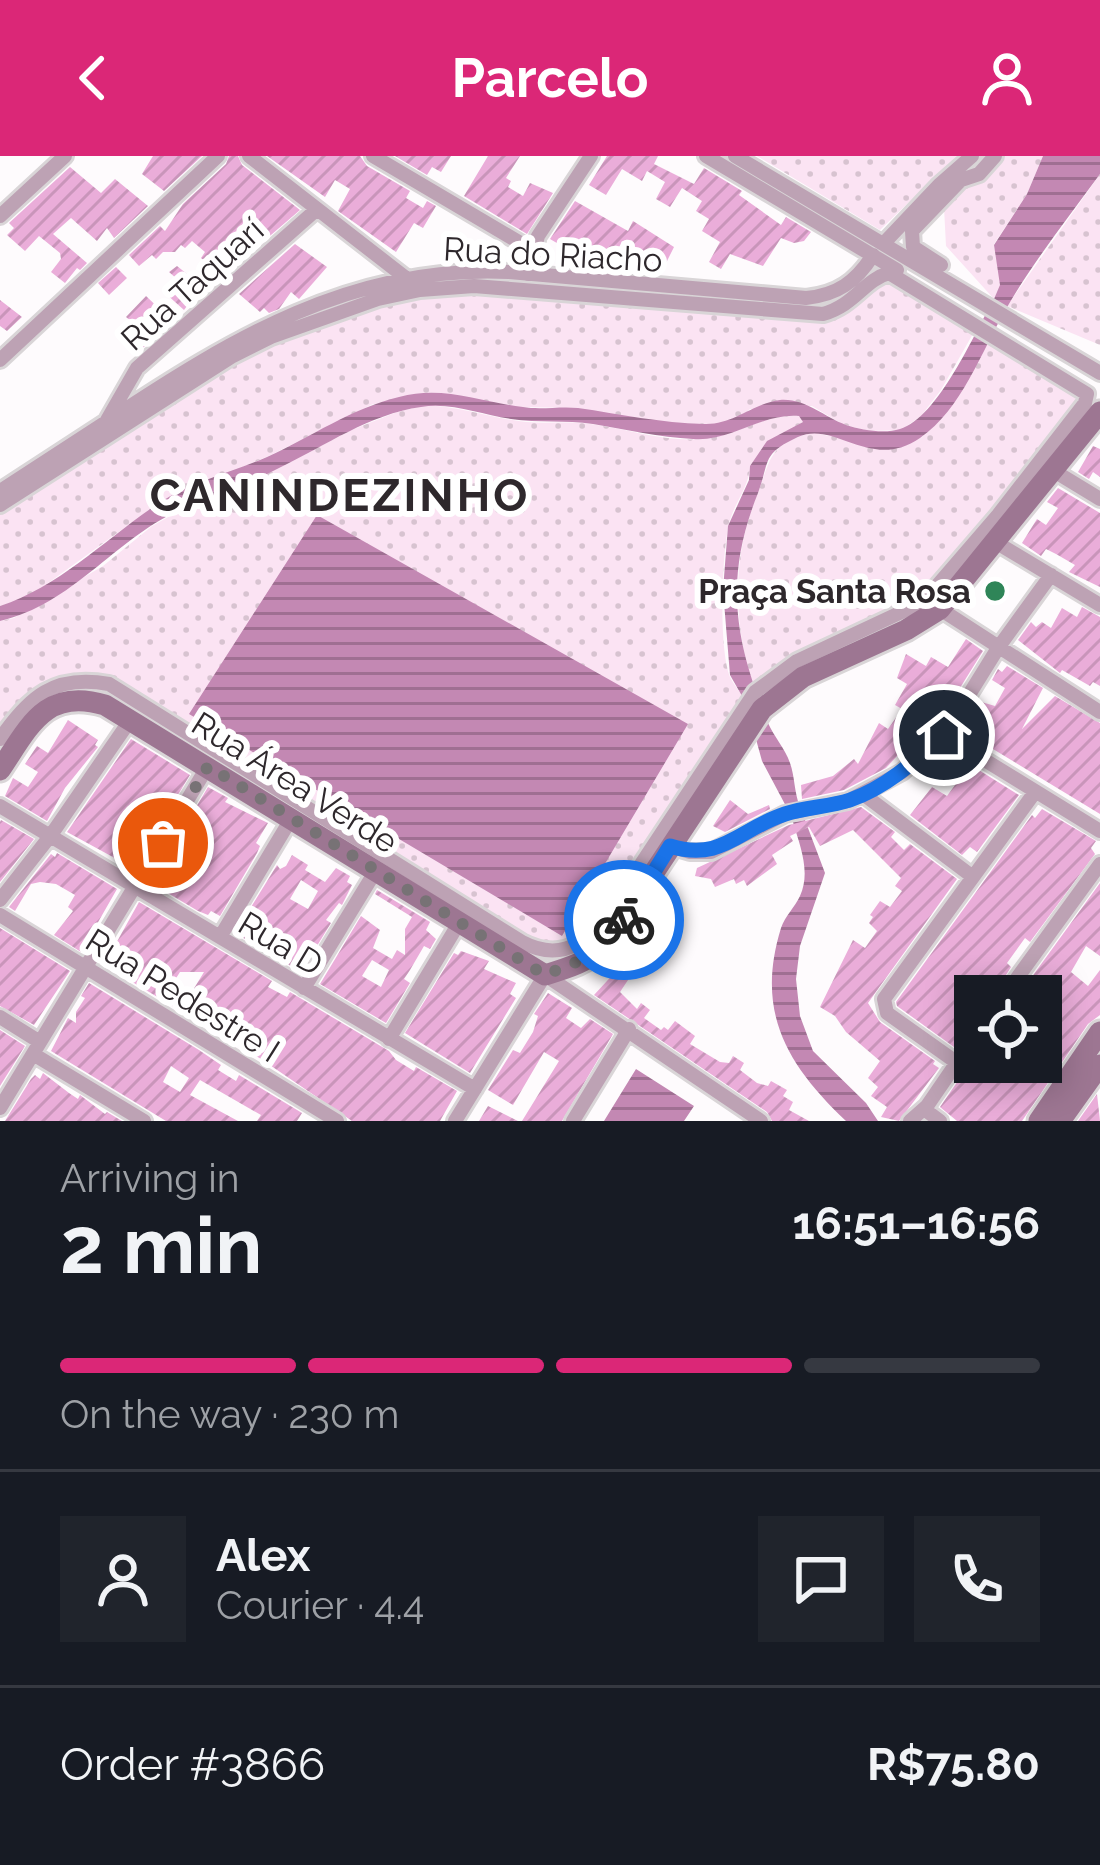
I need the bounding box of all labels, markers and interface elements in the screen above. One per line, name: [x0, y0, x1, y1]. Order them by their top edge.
icon: back: [60, 45, 126, 111]
icon: person: [974, 45, 1040, 111]
text: Parcelo: [451, 46, 649, 110]
street label: Rua Taquarí: [113, 210, 272, 358]
street label: Rua do Riacho: [442, 229, 664, 280]
district label: CANINDEZINHO: [150, 469, 530, 522]
place label: Praça Santa Rosa: [698, 572, 971, 611]
marker: Praça Santa Rosa: [982, 578, 1008, 604]
pin: [893, 684, 995, 786]
icon: home: [911, 702, 977, 768]
street label: Rua Área Verde: [185, 704, 405, 861]
pin: [112, 792, 214, 894]
icon: bag: [130, 810, 196, 876]
courier: [564, 860, 684, 980]
icon: bike: [591, 887, 657, 953]
street label: Rua D: [232, 903, 330, 984]
street label: Rua Pedestre I: [79, 920, 287, 1070]
map controls: [954, 975, 1062, 1083]
button: locate: [954, 975, 1062, 1083]
text: Arriving in: [60, 1155, 240, 1201]
text: 16:51–16:56: [792, 1197, 1040, 1250]
text: 2 min: [60, 1200, 262, 1291]
text: On the way · 230 m: [60, 1391, 399, 1437]
button: person: [60, 1516, 186, 1642]
button: chat: [758, 1516, 884, 1642]
button: phone: [914, 1516, 1040, 1642]
text: Alex: [216, 1529, 310, 1582]
text: Courier · 4.4: [216, 1582, 424, 1628]
text: Order #3866: [60, 1738, 325, 1791]
text: R$75.80: [867, 1738, 1040, 1791]

